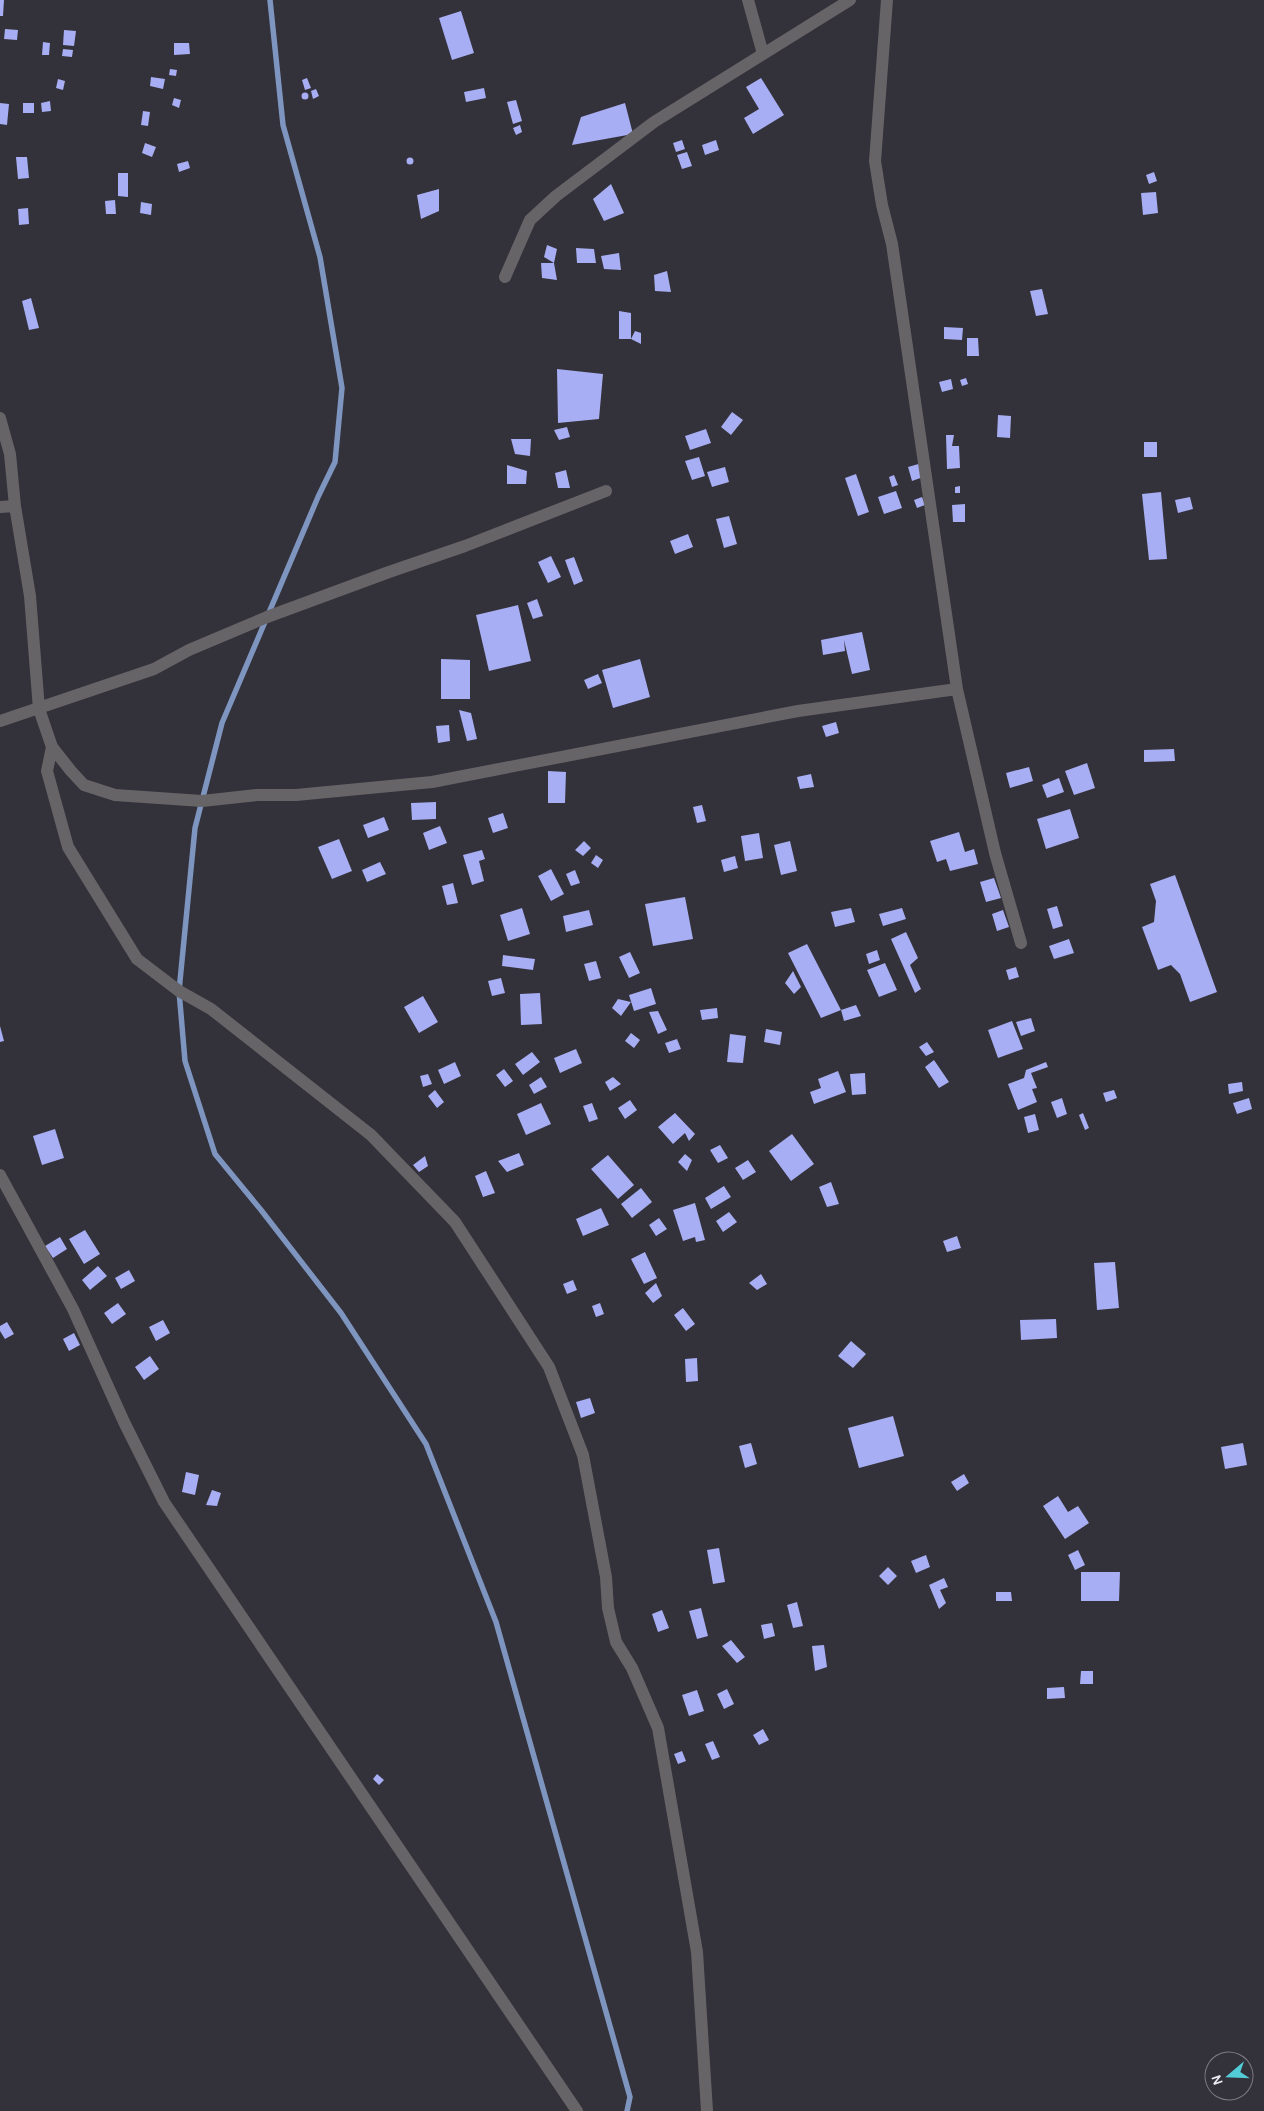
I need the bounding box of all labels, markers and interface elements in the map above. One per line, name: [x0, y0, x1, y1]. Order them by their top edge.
north arrow: [1204, 2051, 1254, 2101]
text: N: [1208, 2073, 1227, 2088]

